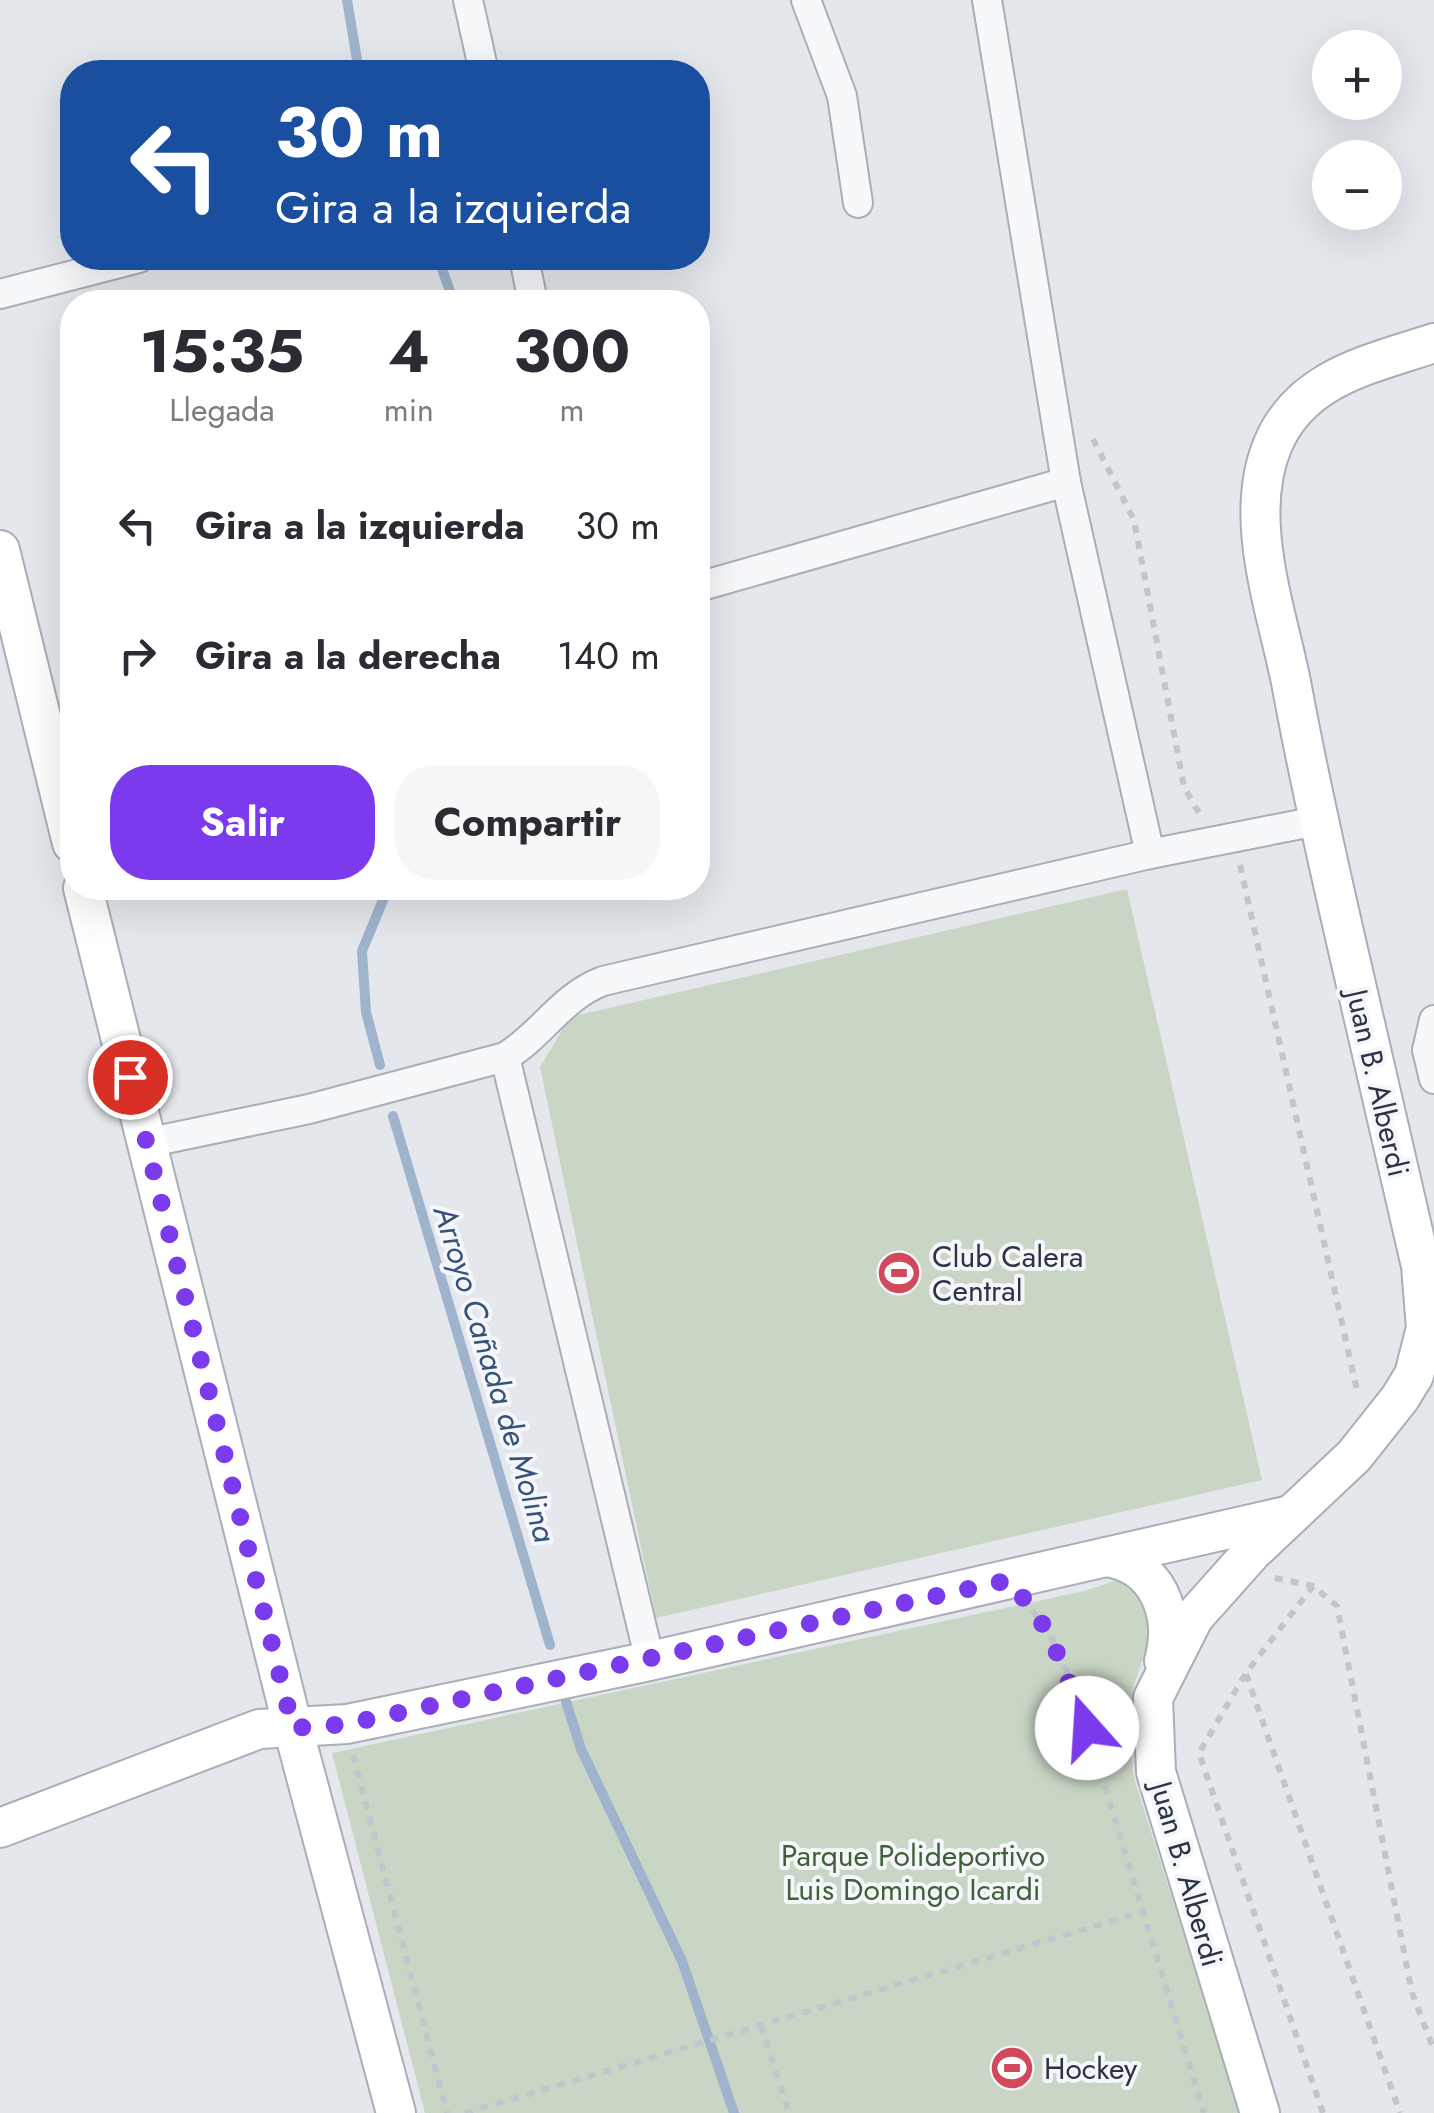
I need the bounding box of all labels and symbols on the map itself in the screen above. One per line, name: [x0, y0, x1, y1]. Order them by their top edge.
street label: Juan B. Alberdi: [1335, 981, 1420, 1181]
pin: [88, 1035, 173, 1120]
water label: Arroyo Cañada de Molina: [422, 1199, 568, 1548]
place label: Club Calera Central: [932, 1235, 1083, 1312]
sports icon: Club Calera Central: [876, 1250, 922, 1296]
position arrow: [1035, 1676, 1139, 1780]
street label: Juan B. Alberdi: [1139, 1772, 1234, 1972]
park label: Parque Polideportivo Luis Domingo Icardi: [781, 1834, 1045, 1911]
sports icon: Hockey: [989, 2045, 1035, 2091]
place label: Hockey: [1044, 2047, 1138, 2090]

